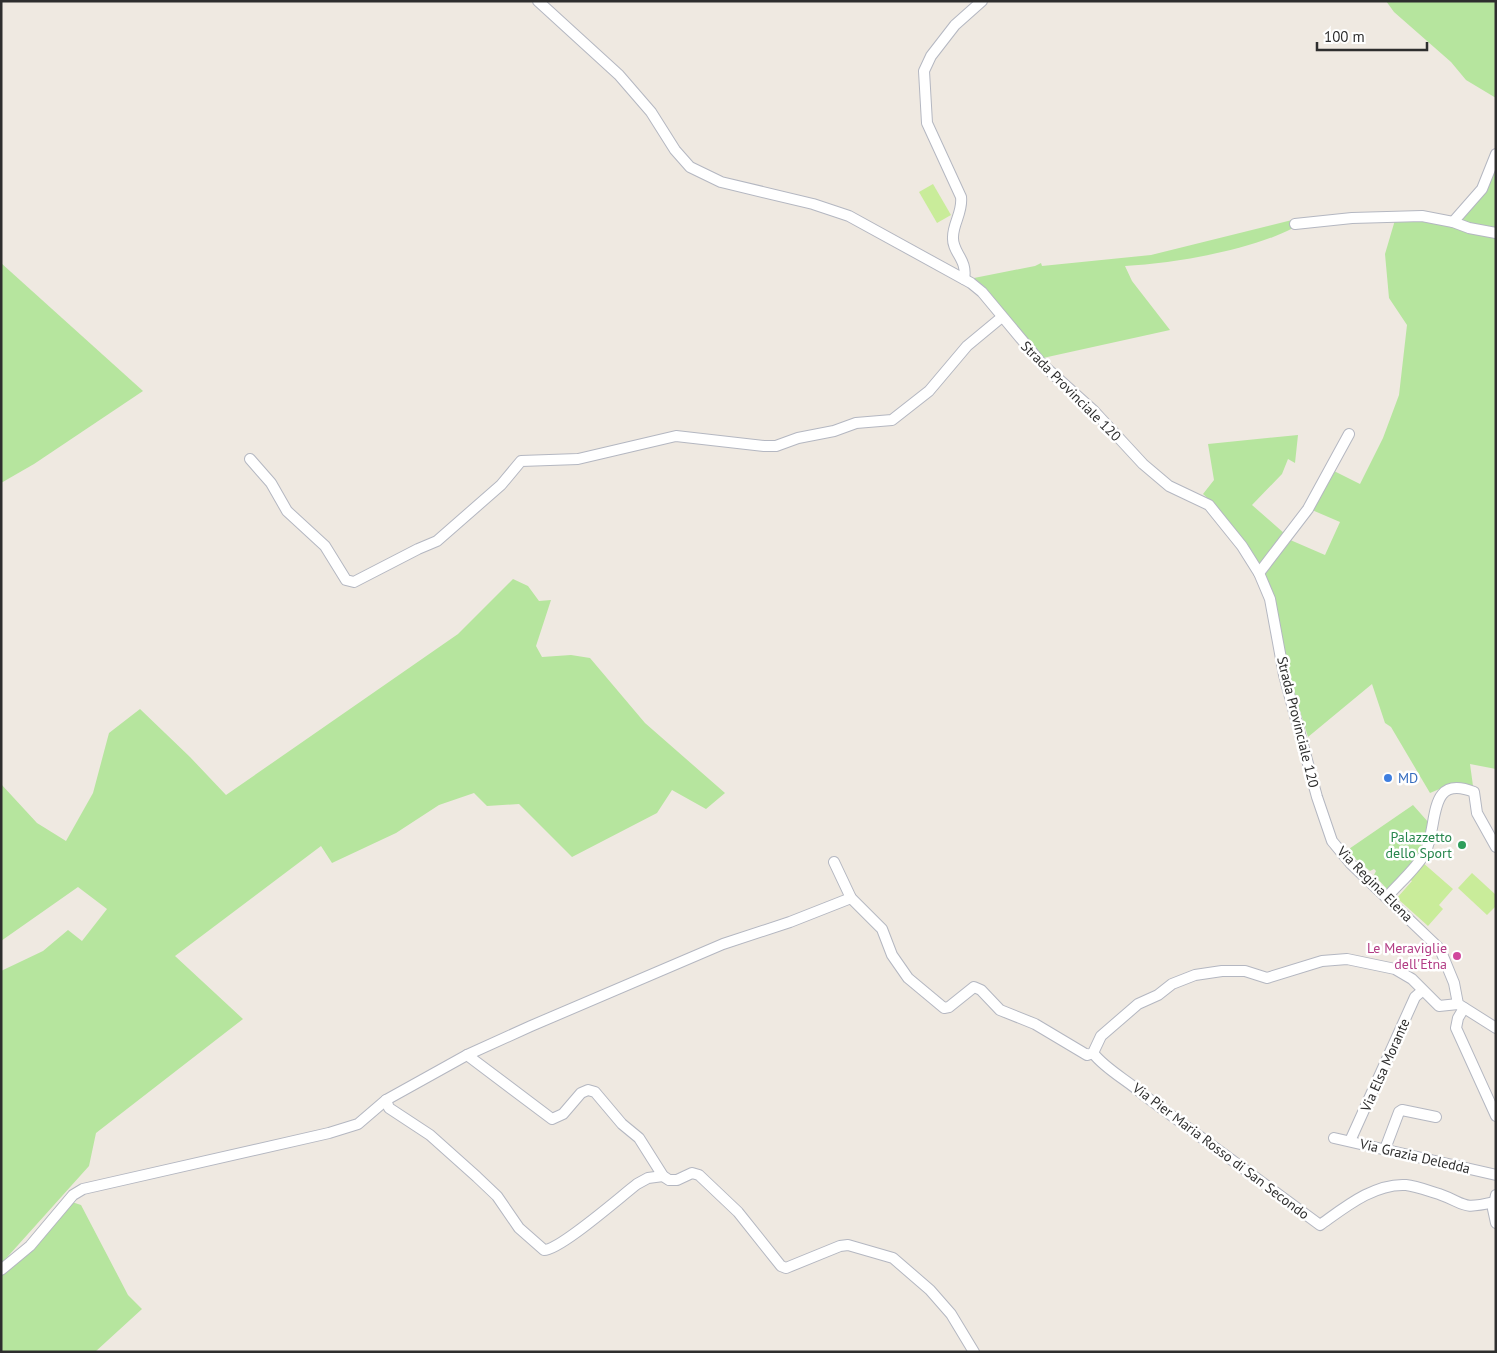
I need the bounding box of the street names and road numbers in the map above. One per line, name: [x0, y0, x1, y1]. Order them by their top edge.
street label: Strada Provinciale 120: [1017, 337, 1125, 445]
street label: Strada Provinciale 120: [1273, 655, 1323, 790]
street label: Via Regina Elena: [1333, 842, 1417, 926]
street label: Via Elsa Morante: [1356, 1016, 1414, 1115]
street label: Via Pier Maria Rosso di San Secondo: [1128, 1078, 1313, 1223]
street label: Via Grazia Deledda: [1357, 1134, 1472, 1177]

